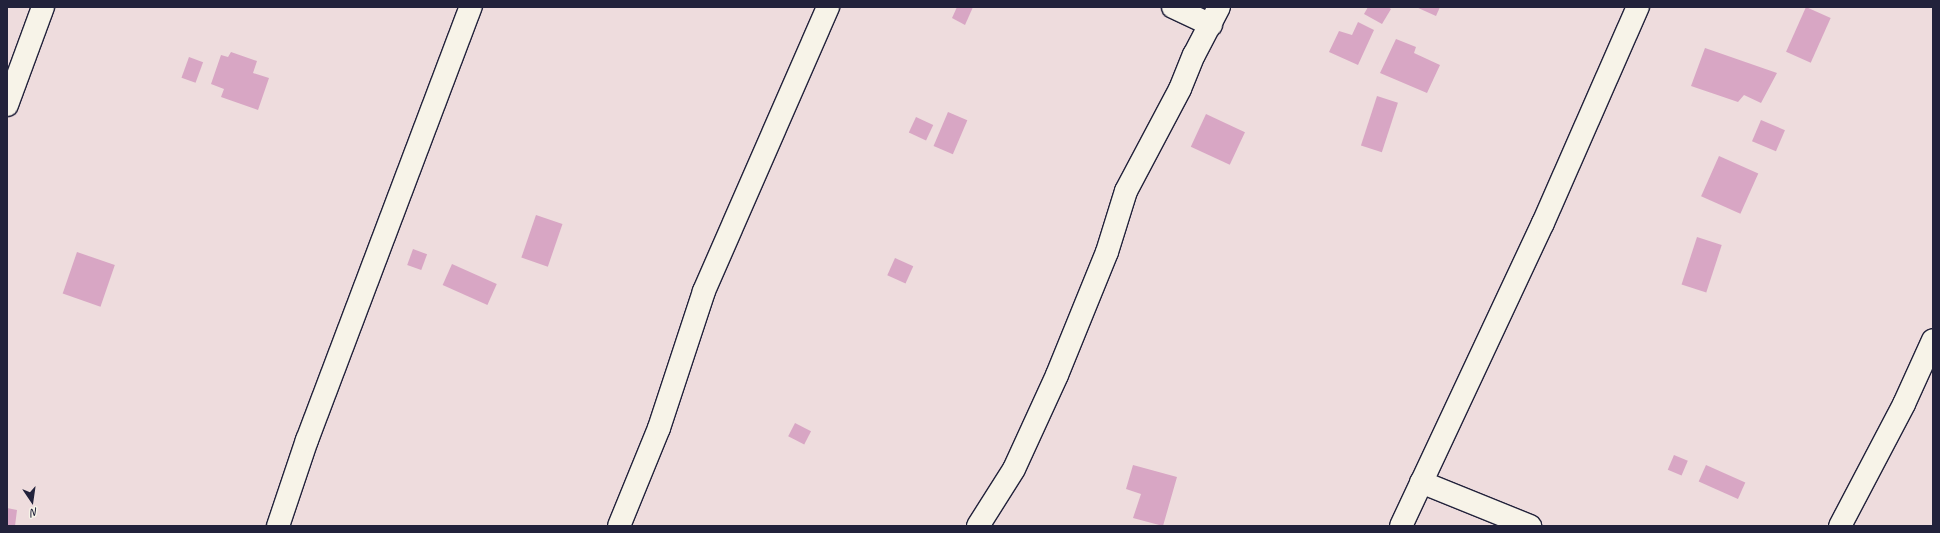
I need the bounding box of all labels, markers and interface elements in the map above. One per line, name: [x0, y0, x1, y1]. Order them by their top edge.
north arrow: [12, 481, 52, 521]
text: N: [30, 505, 40, 520]

